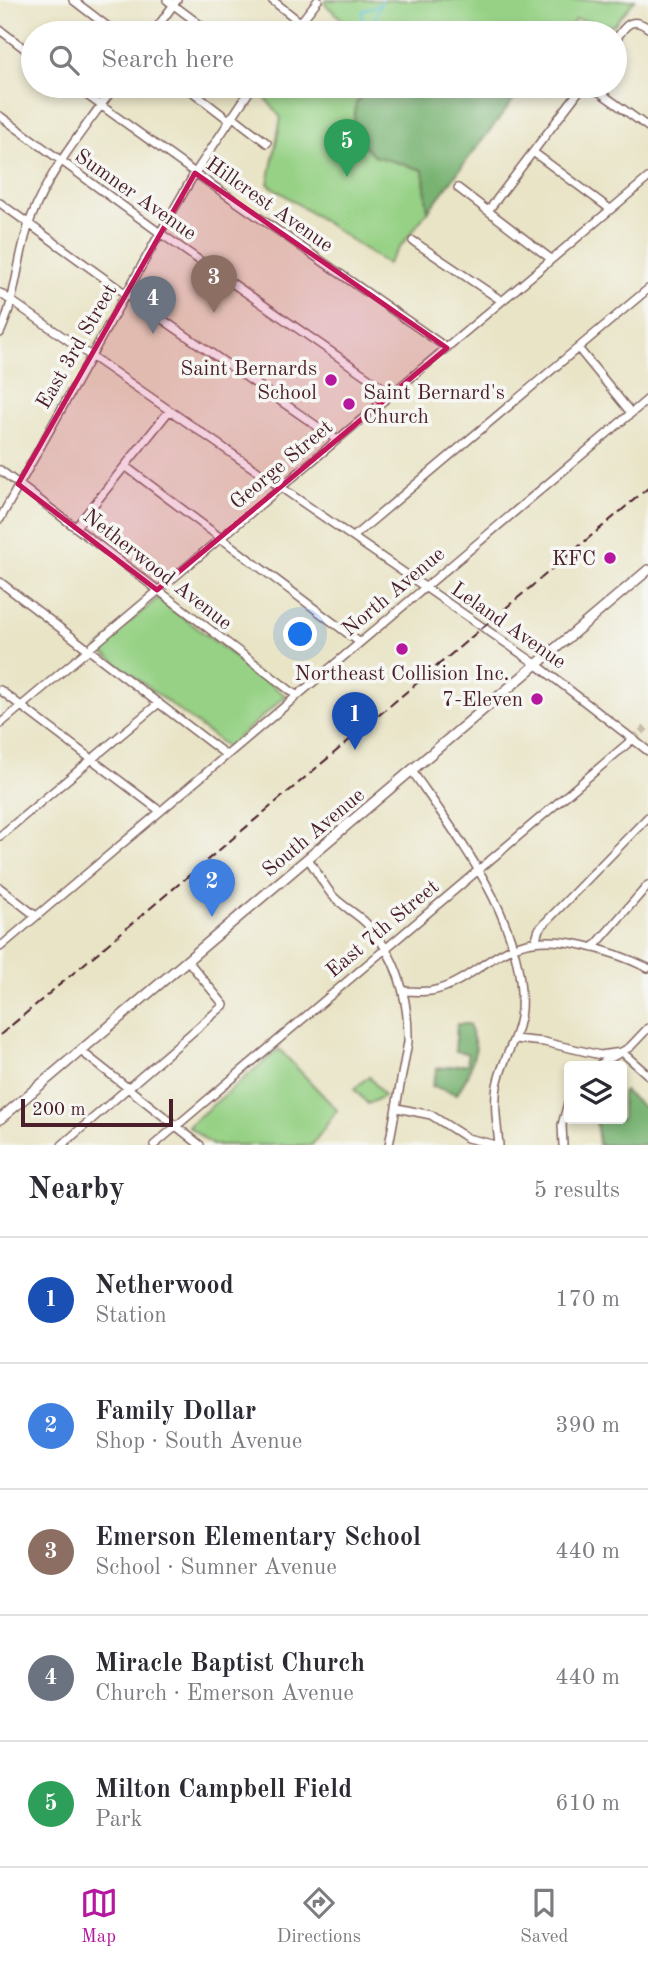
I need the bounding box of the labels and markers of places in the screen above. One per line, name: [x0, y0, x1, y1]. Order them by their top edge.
pin: 5: [324, 119, 370, 177]
pin: 3: [191, 255, 237, 313]
pin: 4: [130, 276, 176, 334]
place label: Saint Bernards School: [180, 359, 317, 404]
marker: Saint Bernards School: [323, 372, 339, 388]
place label: Saint Bernard's Church: [363, 383, 505, 428]
marker: Saint Bernard's Church: [341, 396, 357, 412]
place label: KFC: [552, 549, 596, 570]
marker: KFC: [602, 550, 618, 566]
marker: Northeast Collision Inc.: [394, 641, 410, 657]
place label: Northeast Collision Inc.: [295, 664, 509, 685]
place label: 7-Eleven: [442, 690, 523, 711]
marker: 7-Eleven: [529, 691, 545, 707]
pin: 1: [332, 692, 378, 750]
pin: 2: [189, 859, 235, 917]

